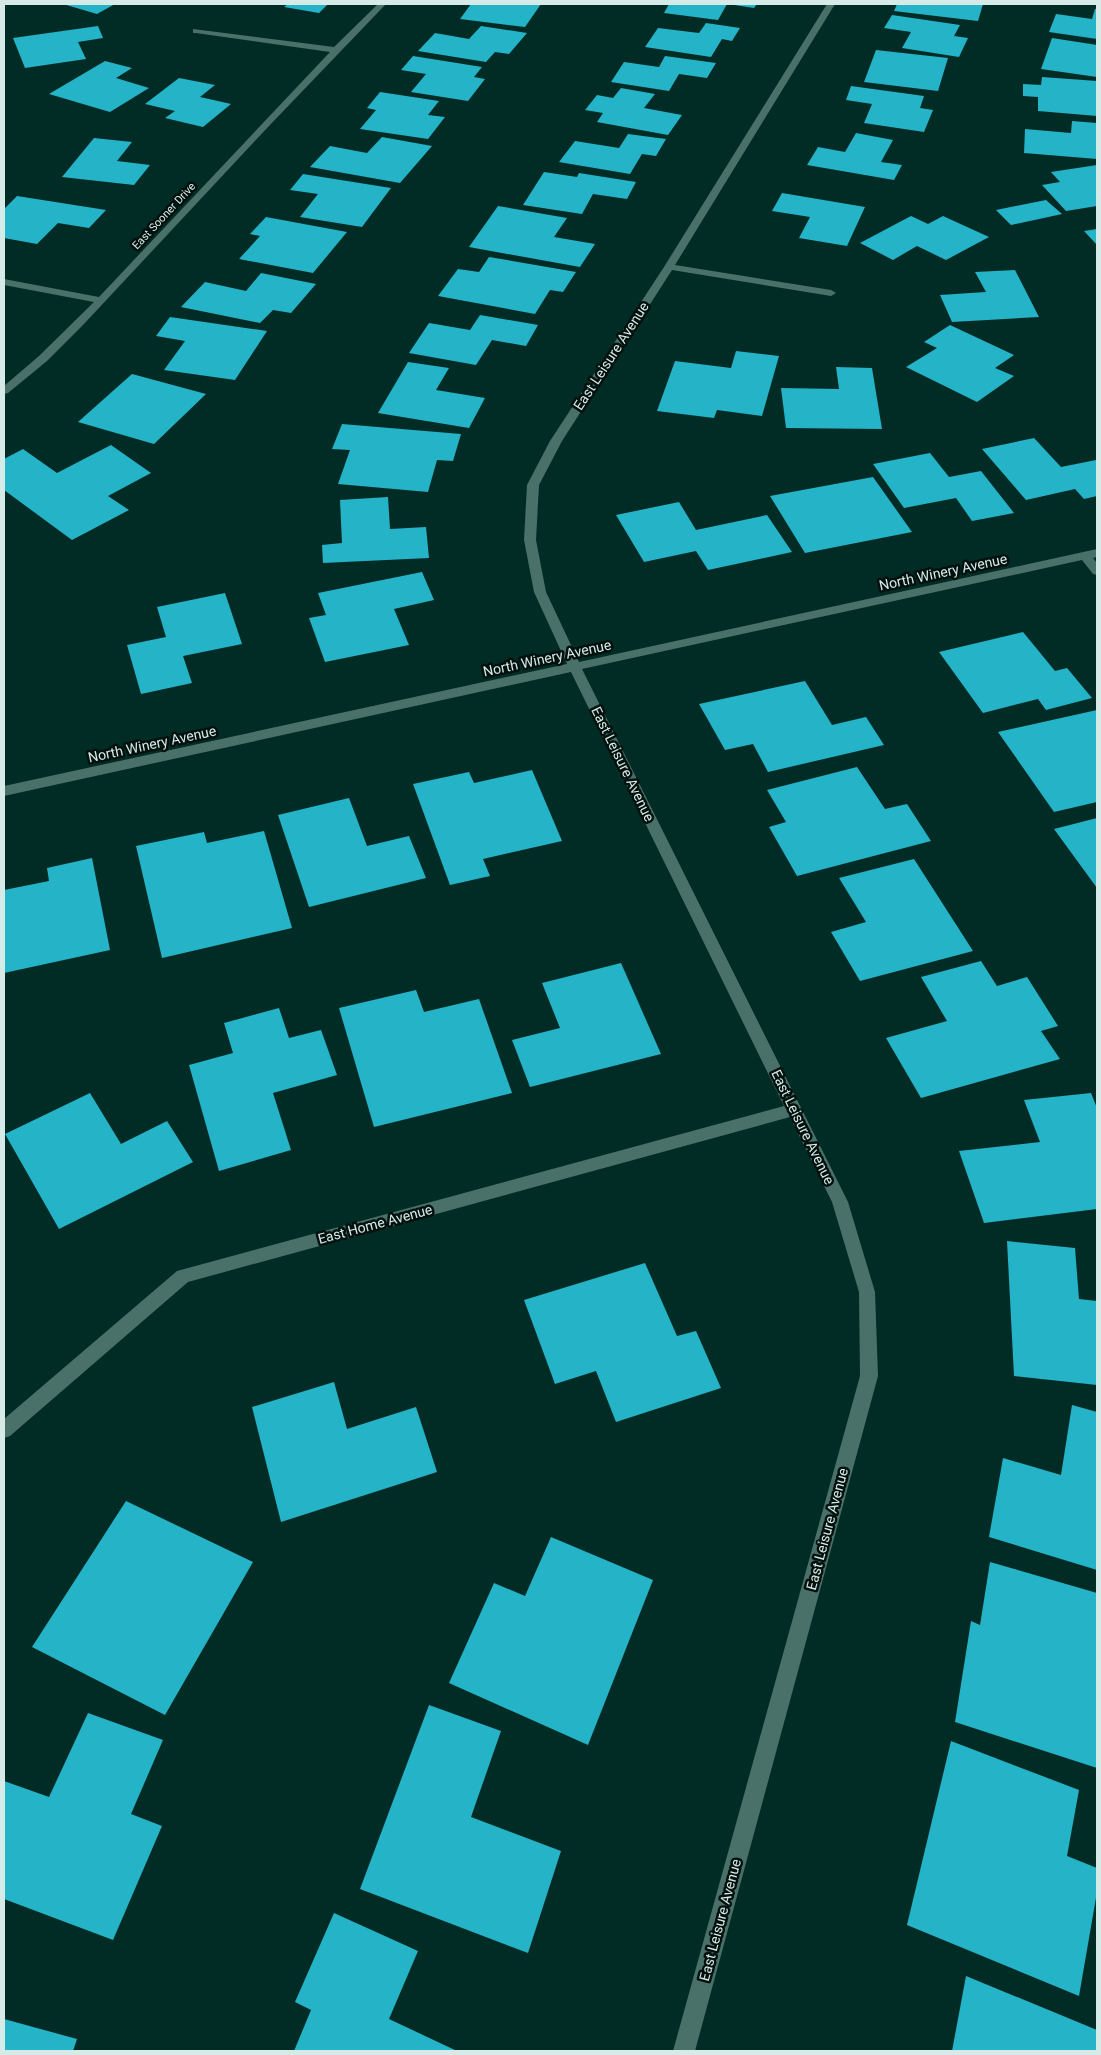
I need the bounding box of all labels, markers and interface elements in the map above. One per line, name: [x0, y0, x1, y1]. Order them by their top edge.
street label: East Sooner Drive: [130, 180, 198, 252]
street label: East Leisure Avenue: [570, 299, 652, 413]
street label: North Winery Avenue: [877, 551, 1009, 593]
street label: North Winery Avenue: [481, 637, 613, 679]
street label: East Leisure Avenue: [588, 704, 658, 824]
street label: North Winery Avenue: [86, 723, 218, 765]
street label: East Leisure Avenue: [768, 1067, 838, 1187]
street label: East Home Avenue: [316, 1201, 434, 1247]
street label: East Leisure Avenue: [803, 1466, 851, 1592]
street label: East Leisure Avenue: [696, 1857, 744, 1983]

